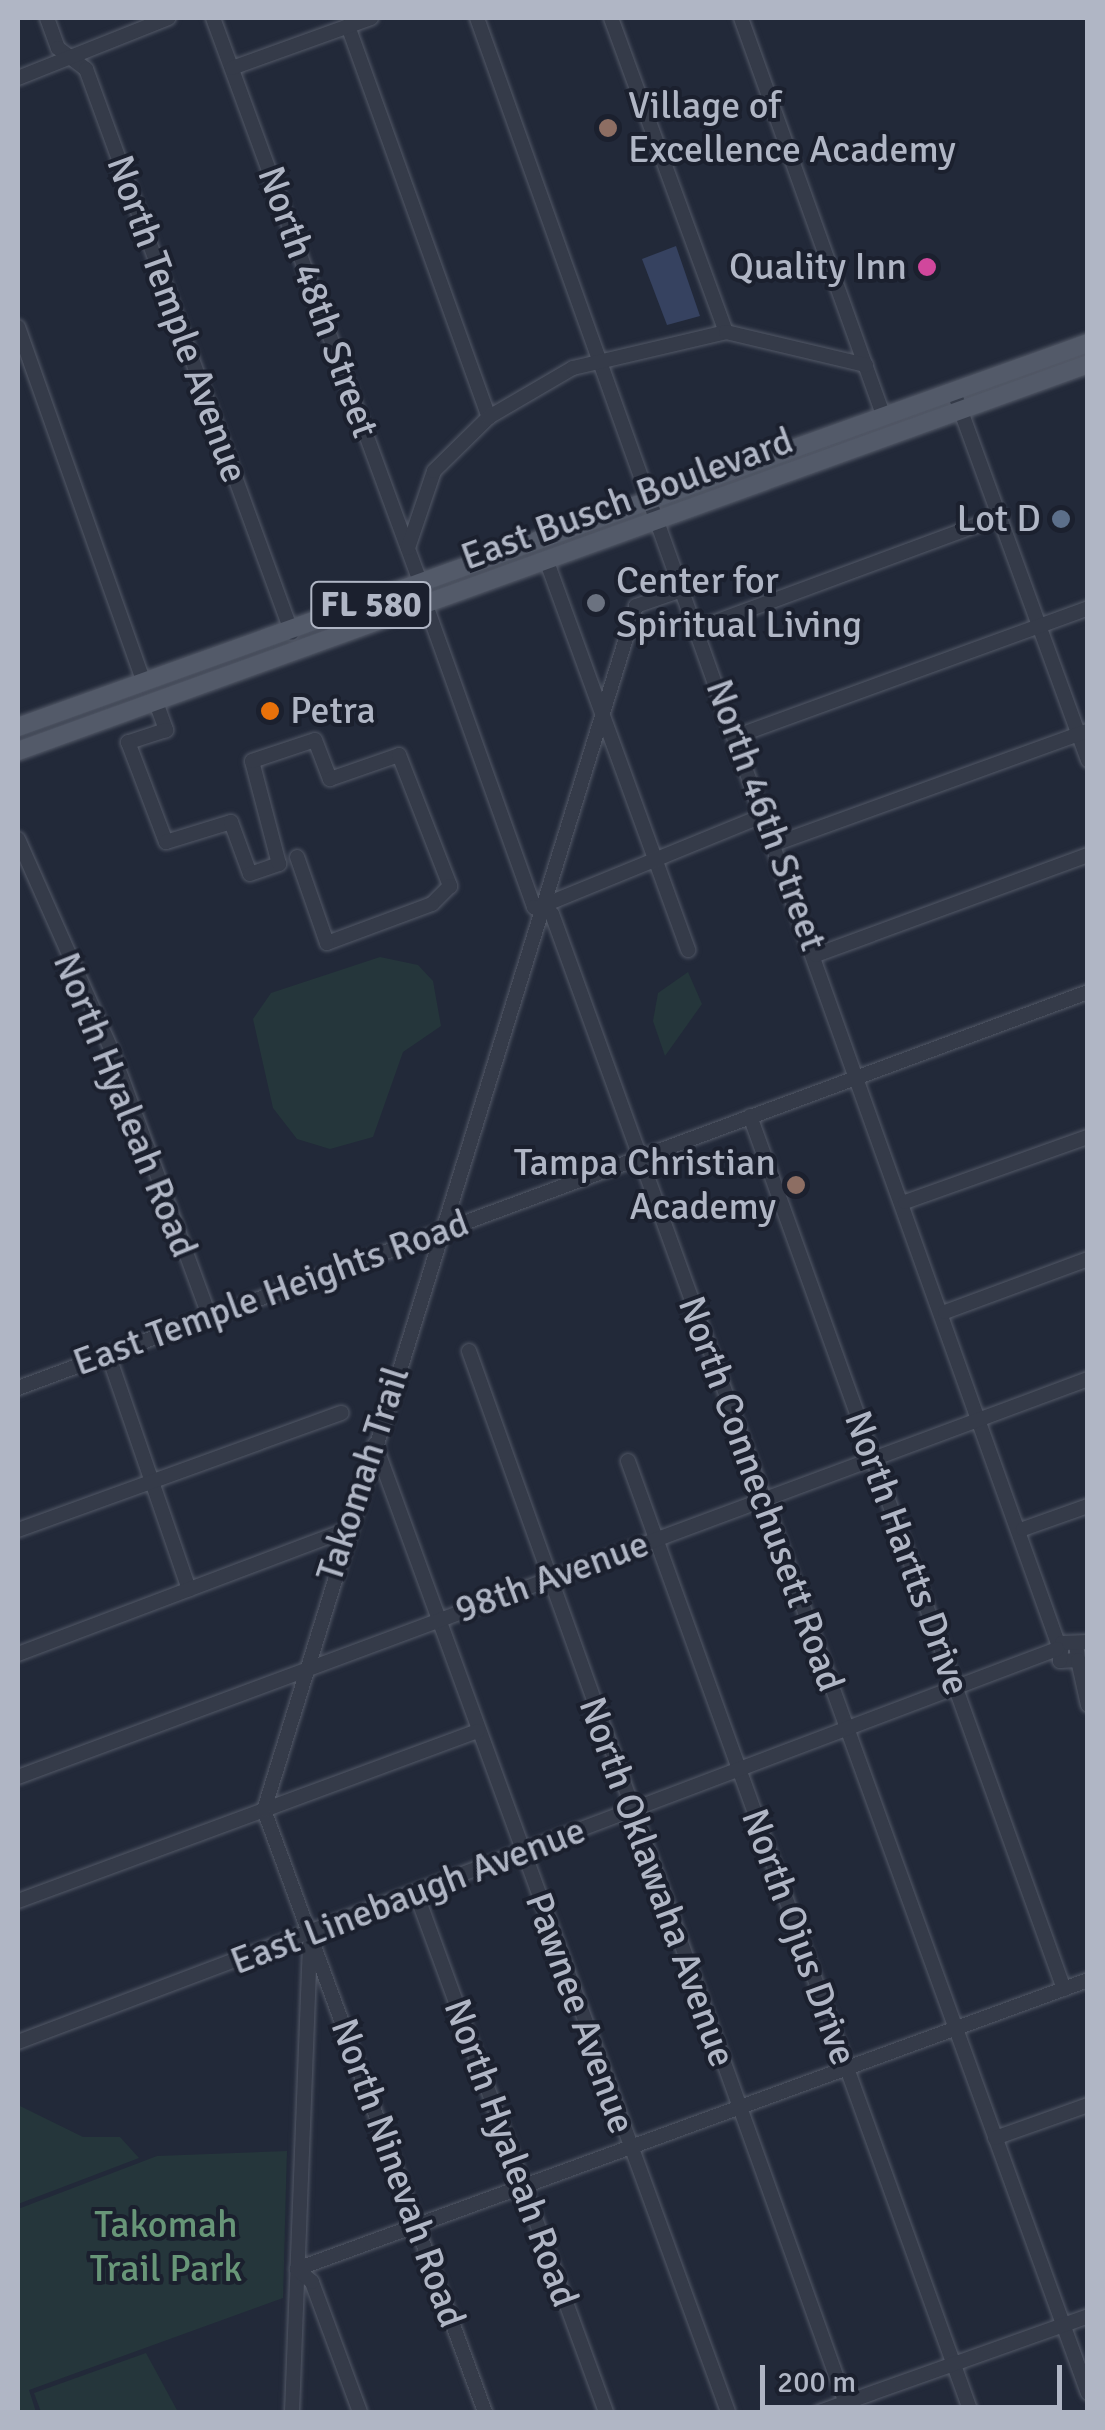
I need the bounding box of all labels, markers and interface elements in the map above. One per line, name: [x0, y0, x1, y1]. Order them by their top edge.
place label: Village of Excellence Academy: [628, 83, 956, 172]
marker: Village of Excellence Academy: [597, 117, 619, 139]
street label: North Temple Avenue: [97, 149, 257, 489]
street label: North 48th Street: [248, 160, 388, 444]
place label: Quality Inn: [729, 244, 907, 290]
marker: Quality Inn: [916, 256, 938, 278]
street label: East Busch Boulevard: [455, 418, 799, 580]
place label: Lot D: [956, 496, 1041, 542]
marker: Lot D: [1050, 508, 1072, 530]
place label: Center for Spiritual Living: [616, 558, 862, 648]
road number: FL 580: [308, 575, 434, 635]
marker: Center for Spiritual Living: [585, 592, 607, 614]
street label: North 46th Street: [696, 673, 836, 957]
place label: Petra: [290, 688, 376, 734]
marker: Petra: [259, 700, 281, 722]
street label: North Hyaleah Road: [43, 946, 207, 1264]
place label: Tampa Christian Academy: [514, 1140, 776, 1230]
marker: Tampa Christian Academy: [785, 1174, 807, 1196]
street label: East Temple Heights Road: [67, 1200, 475, 1386]
street label: North Connechusett Road: [668, 1290, 854, 1698]
street label: Takomah Trail: [307, 1361, 419, 1587]
street label: North Hartts Drive: [834, 1405, 980, 1701]
street label: 98th Avenue: [449, 1521, 655, 1633]
street label: North Oklawaha Avenue: [569, 1691, 745, 2073]
street label: North Ojus Drive: [732, 1803, 866, 2071]
street label: East Linebaugh Avenue: [224, 1807, 592, 1985]
street label: Pawnee Avenue: [515, 1886, 645, 2140]
street label: North Hyaleah Road: [434, 1993, 588, 2313]
street label: North Ninevah Road: [321, 2013, 475, 2333]
park label: Takomah Trail Park: [90, 2202, 242, 2292]
scale bar: [765, 2345, 1068, 2407]
text: 200 m: [777, 2364, 856, 2401]

